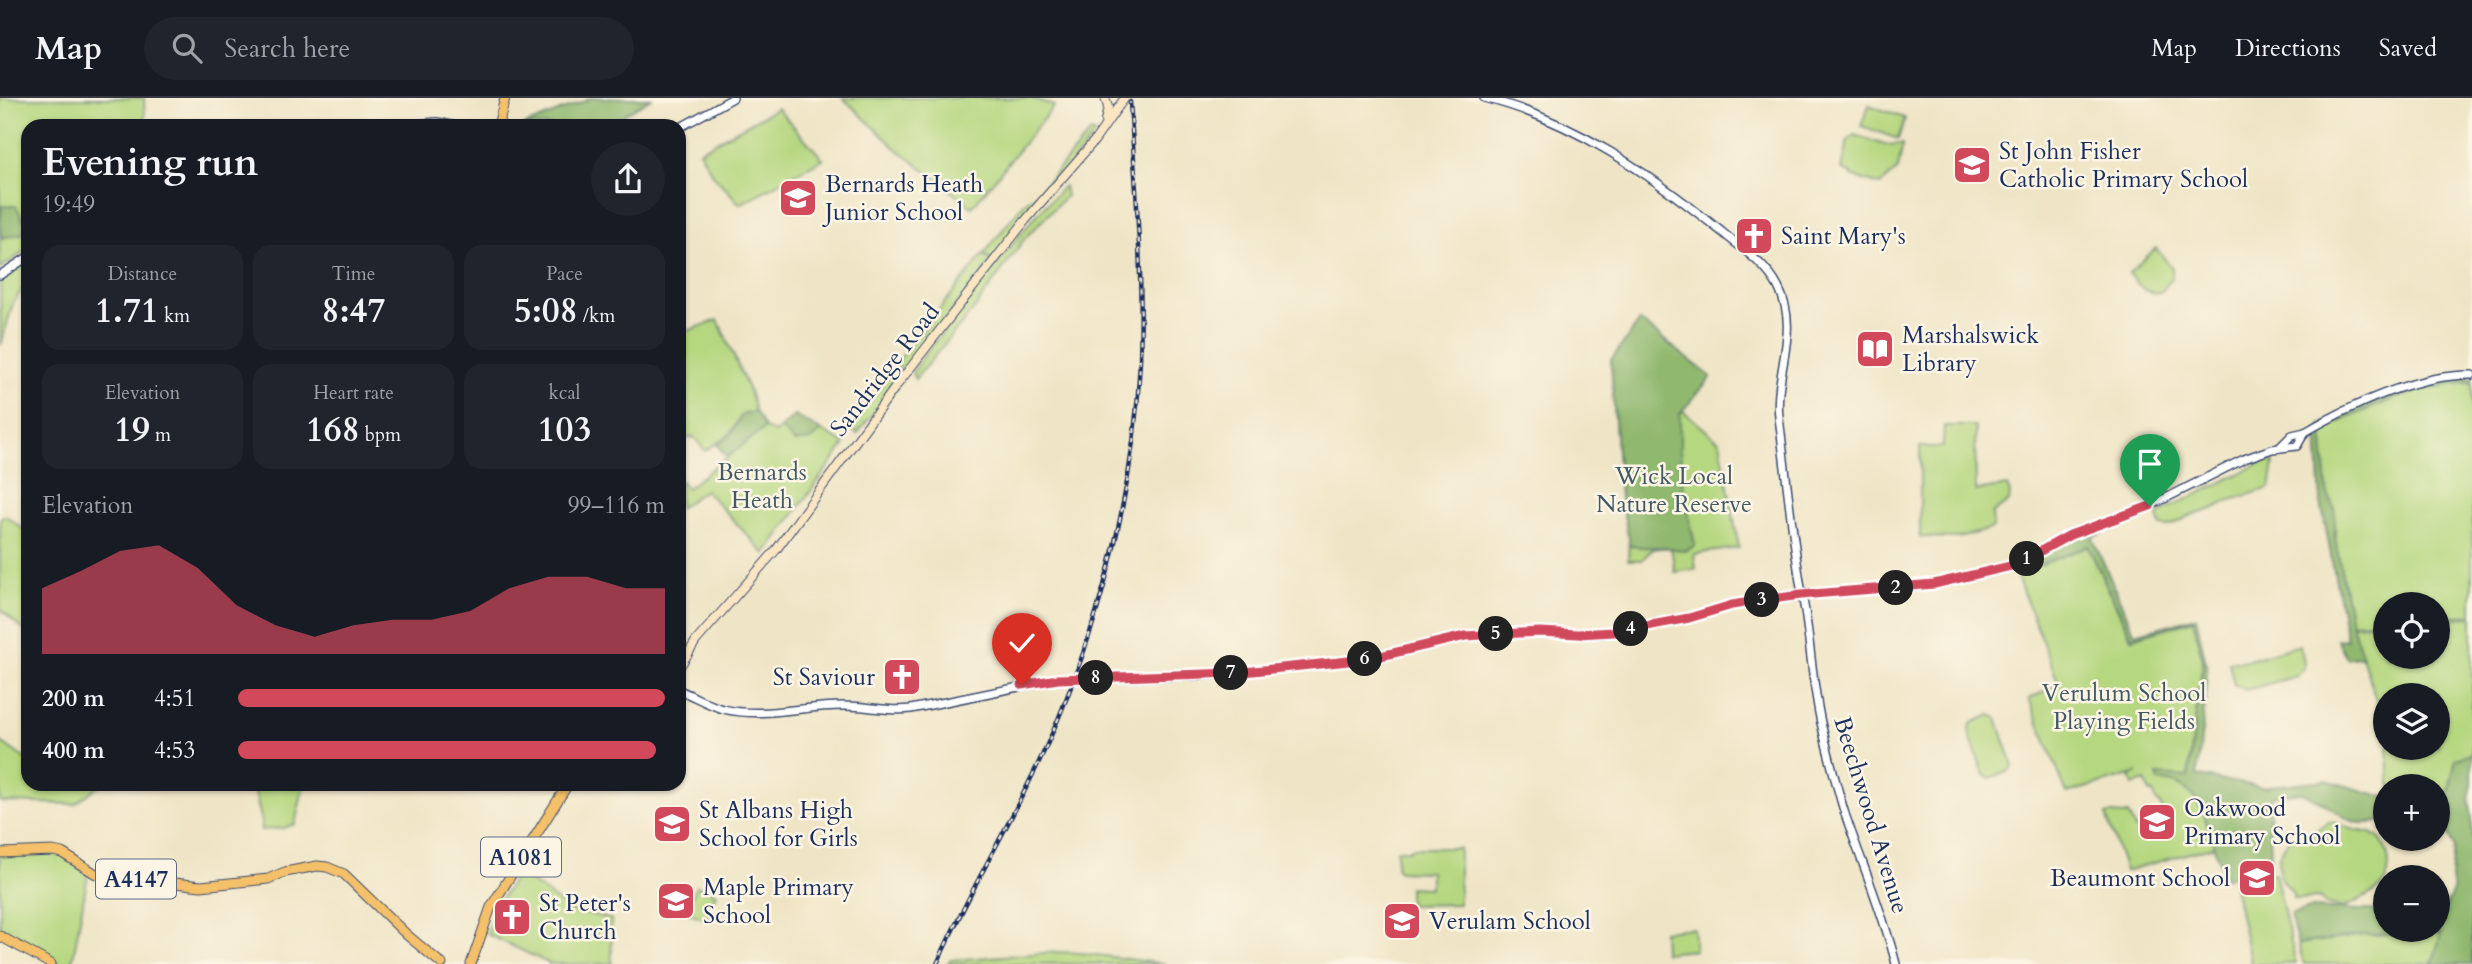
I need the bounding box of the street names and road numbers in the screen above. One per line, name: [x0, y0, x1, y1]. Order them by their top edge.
street label: Sandridge Road: [823, 296, 948, 443]
street label: Beechwood Avenue: [1825, 712, 1917, 918]
road number: A1081: [481, 838, 561, 876]
road number: A4147: [96, 860, 176, 898]

